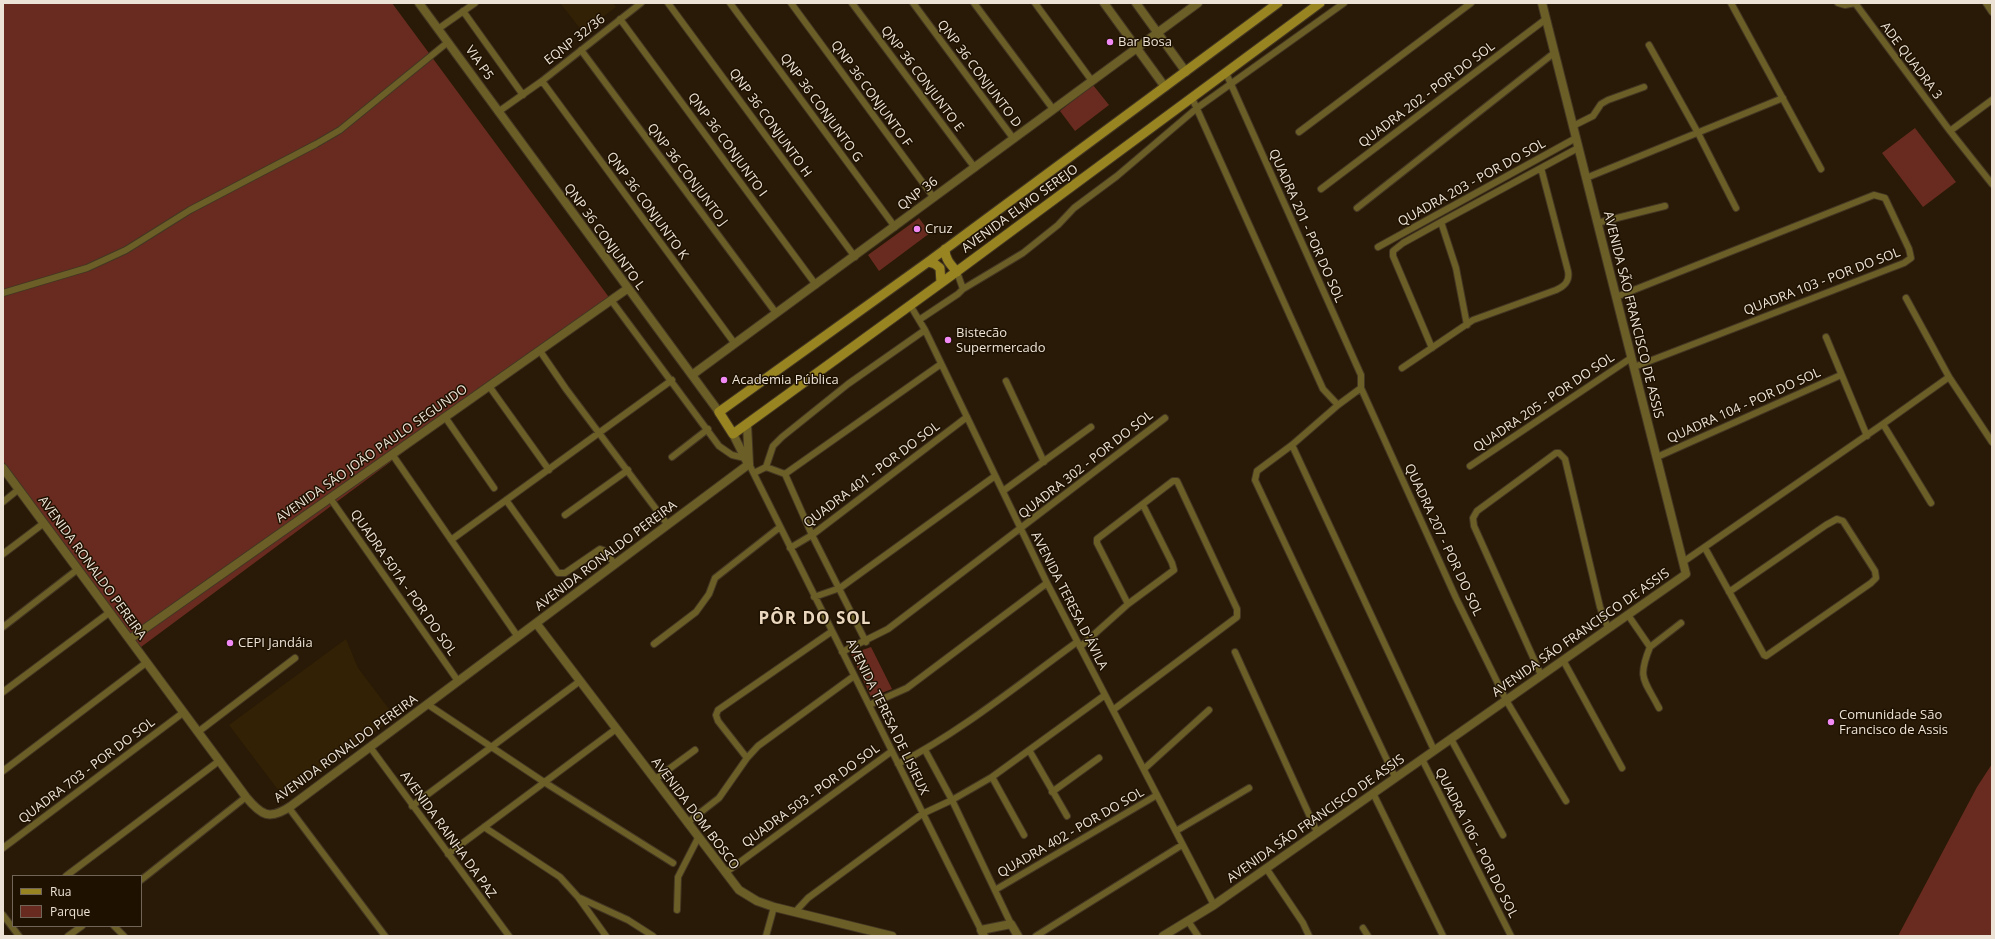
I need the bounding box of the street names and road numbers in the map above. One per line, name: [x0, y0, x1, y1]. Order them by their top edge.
street label: EQNP 32/36: [542, 11, 608, 69]
street label: QNP 36 CONJUNTO D: [934, 17, 1024, 131]
street label: ADE QUADRA 3: [1877, 19, 1945, 103]
street label: QNP 36 CONJUNTO E: [877, 23, 967, 135]
street label: QNP 36 CONJUNTO F: [827, 38, 915, 150]
street label: QUADRA 202 - POR DO SOL: [1356, 39, 1498, 151]
street label: VIA P5: [462, 43, 496, 83]
street label: QNP 36 CONJUNTO G: [776, 51, 866, 165]
street label: QNP 36 CONJUNTO H: [725, 66, 815, 180]
street label: QNP 36 CONJUNTO I: [684, 90, 770, 200]
street label: QNP 36 CONJUNTO J: [643, 121, 731, 229]
street label: QUADRA 203 - POR DO SOL: [1395, 136, 1549, 230]
street label: QUADRA 201 - POR DO SOL: [1265, 147, 1347, 305]
street label: QNP 36 CONJUNTO K: [603, 149, 691, 263]
street label: AVENIDA ELMO SEREJO: [959, 162, 1081, 256]
street label: QNP 36: [895, 174, 941, 214]
street label: QNP 36 CONJUNTO L: [560, 181, 648, 293]
street label: AVENIDA SÃO FRANCISCO DE ASSIS: [1600, 210, 1666, 420]
street label: QUADRA 103 - POR DO SOL: [1742, 245, 1902, 319]
street label: QUADRA 205 - POR DO SOL: [1471, 350, 1617, 456]
street label: QUADRA 104 - POR DO SOL: [1665, 365, 1823, 447]
street label: AVENIDA SÃO JOÃO PAULO SEGUNDO: [273, 382, 471, 526]
street label: QUADRA 302 - POR DO SOL: [1016, 408, 1156, 522]
street label: QUADRA 401 - POR DO SOL: [801, 419, 943, 531]
street label: QUADRA 207 - POR DO SOL: [1401, 461, 1485, 619]
street label: AVENIDA RONALDO PEREIRA: [35, 493, 149, 643]
street label: AVENIDA RONALDO PEREIRA: [532, 498, 680, 614]
street label: QUADRA 501A - POR DO SOL: [347, 507, 459, 659]
street label: AVENIDA TERESA D'ÁVILA: [1027, 529, 1111, 673]
street label: AVENIDA SÃO FRANCISCO DE ASSIS: [1489, 565, 1673, 701]
street label: AVENIDA TERESA DE LISIEUX: [842, 637, 932, 797]
street label: AVENIDA RONALDO PEREIRA: [271, 692, 421, 806]
street label: QUADRA 703 - POR DO SOL: [16, 715, 158, 827]
street label: QUADRA 503 - POR DO SOL: [739, 741, 883, 851]
street label: AVENIDA SÃO FRANCISCO DE ASSIS: [1224, 751, 1408, 887]
street label: AVENIDA DOM BOSCO: [648, 755, 742, 873]
street label: QUADRA 106 - POR DO SOL: [1431, 765, 1521, 921]
street label: AVENIDA RAINHA DA PAZ: [397, 769, 499, 901]
street label: QUADRA 402 - POR DO SOL: [995, 785, 1147, 881]

